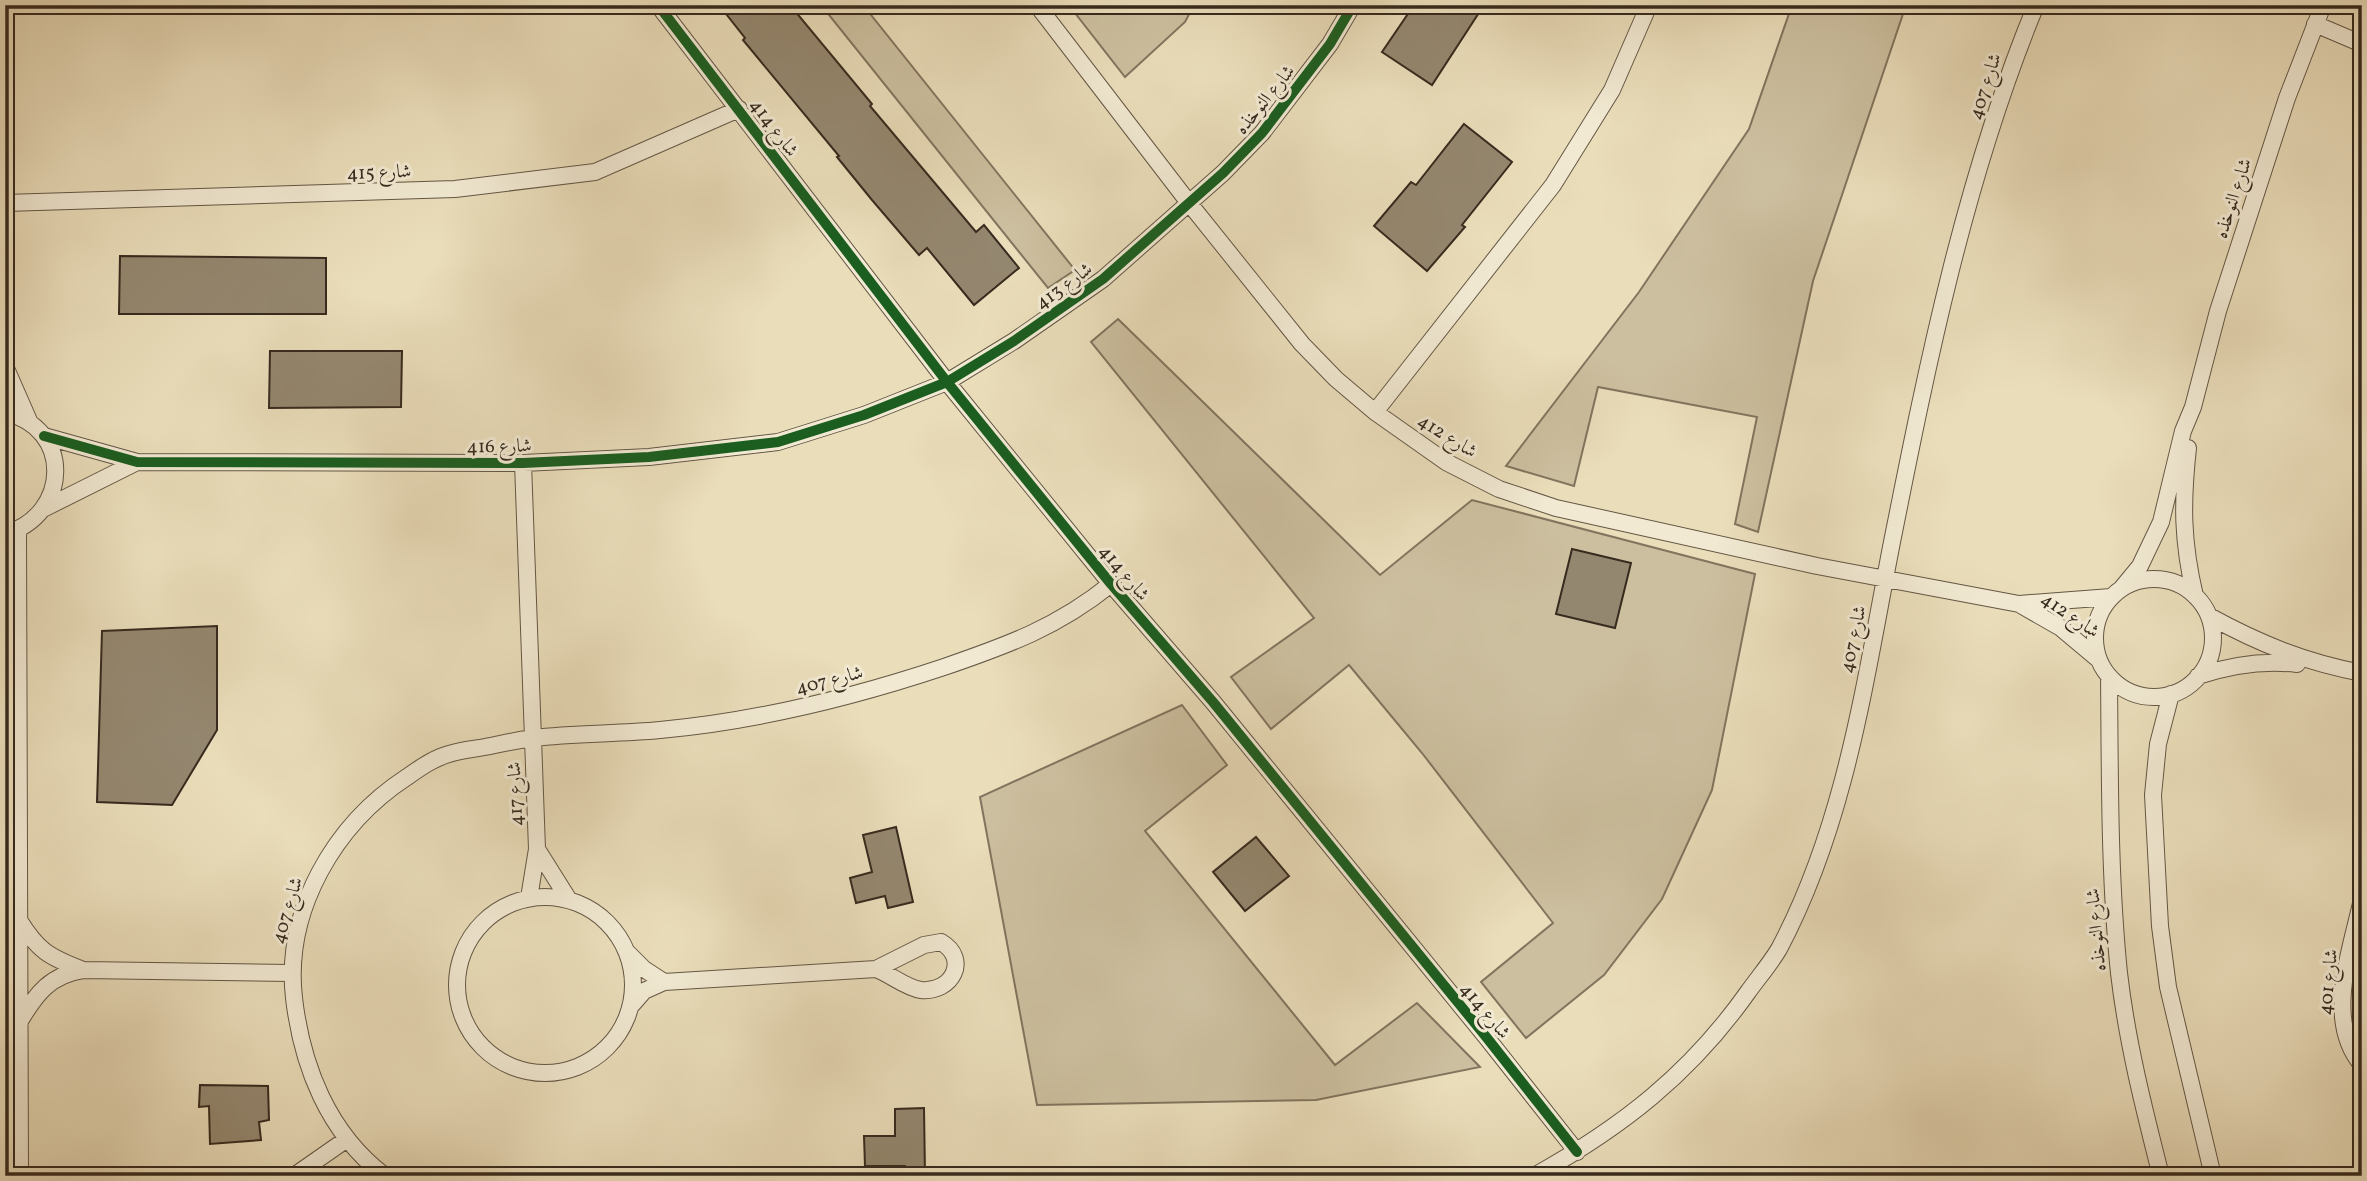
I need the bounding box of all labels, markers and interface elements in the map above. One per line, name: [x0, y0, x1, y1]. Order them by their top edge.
street label: شارع 407: [1963, 50, 2010, 123]
street label: شارع النوخذه: [1229, 60, 1303, 141]
street label: شارع 414: [742, 94, 804, 163]
street label: شارع النوخذه: [2209, 155, 2260, 242]
street label: شارع 415: [346, 159, 412, 188]
street label: شارع 413: [1030, 257, 1099, 317]
street label: شارع 412: [1412, 408, 1482, 466]
street label: شارع 416: [466, 433, 532, 462]
street label: شارع 414: [1091, 539, 1155, 608]
street label: شارع 412: [2035, 587, 2104, 646]
street label: شارع 407: [1834, 603, 1875, 676]
street label: شارع 407: [793, 660, 866, 703]
street label: شارع 417: [502, 761, 531, 827]
street label: شارع 407: [265, 874, 311, 947]
street label: شارع النوخذه: [2080, 887, 2115, 972]
street label: شارع 401: [2313, 948, 2346, 1017]
street label: شارع 414: [1452, 977, 1516, 1046]

